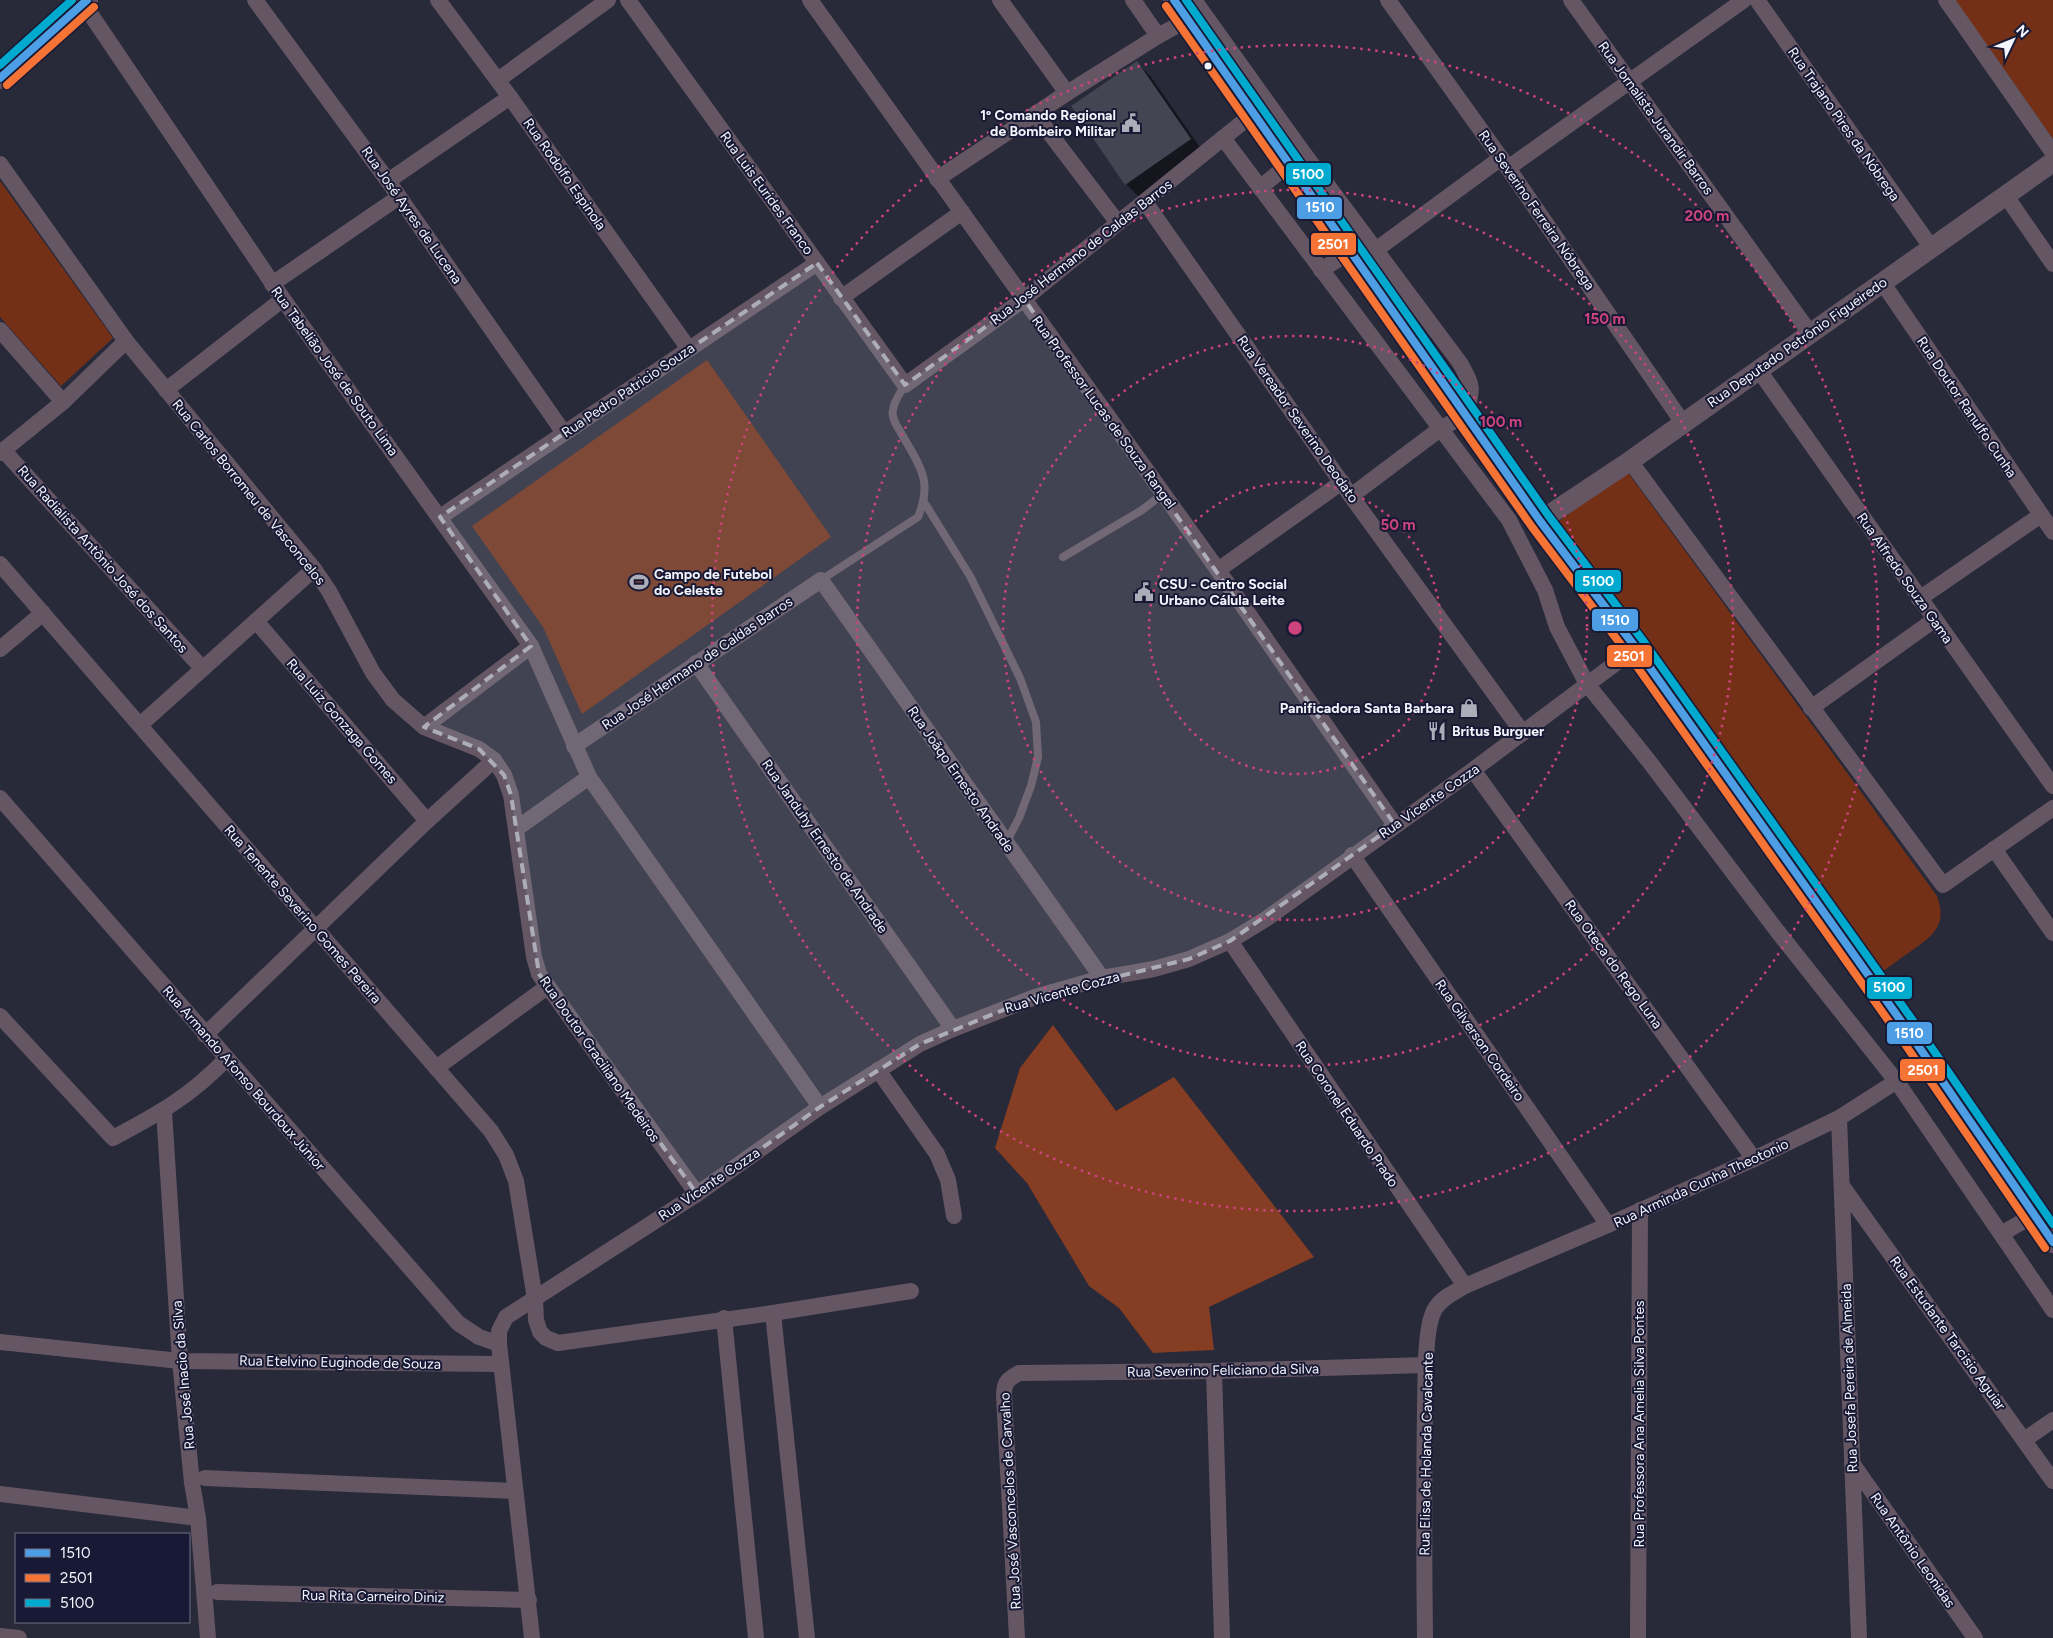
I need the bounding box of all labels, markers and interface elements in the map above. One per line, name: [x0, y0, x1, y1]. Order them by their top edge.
north arrow: [1988, 15, 2038, 65]
text: N: [2012, 22, 2032, 41]
street label: Rua Jornalista Jurandir Barros: [1594, 38, 1717, 198]
street label: Rua Trajano Pires da Nóbrega: [1784, 44, 1903, 204]
unlabelled marker: [1203, 61, 1213, 71]
place label: 1º Comando Regional de Bombeiro Militar: [980, 107, 1117, 140]
public building icon: 1º Comando Regional de Bombeiro Militar: [1120, 112, 1142, 134]
street label: Rua Rodolfo Espinola: [520, 115, 610, 233]
street label: Rua Severino Ferreira Nóbrega: [1475, 127, 1598, 293]
street label: Rua Luis Eurides Franco: [716, 128, 817, 258]
street label: Rua José Ayres de Lucena: [358, 143, 466, 287]
line badge: 5100: [1285, 162, 1332, 186]
text: 5100: [1292, 166, 1324, 183]
street label: Rua José Hermano de Caldas Barros: [987, 176, 1176, 329]
line badge: 1510: [1296, 196, 1343, 220]
text: 1510: [1305, 199, 1335, 216]
text: 200 m: [1685, 207, 1729, 225]
line badge: 2501: [1310, 232, 1357, 256]
text: 2501: [1317, 236, 1349, 253]
street label: Rua Deputado Petrônio Figueiredo: [1704, 274, 1890, 411]
street label: Rua Tabelião José de Souto Lima: [267, 283, 402, 459]
text: 150 m: [1584, 310, 1626, 328]
street label: Rua Professor Lucas de Souza Rangel: [1028, 313, 1179, 512]
street label: Rua Vereador Severino Deodato: [1233, 332, 1362, 506]
street label: Rua Doutor Ranulfo Cunha: [1913, 334, 2020, 481]
street label: Rua Pedro Patricio Souza: [559, 340, 698, 441]
street label: Rua Carlos Borromeu de Vasconcelos: [168, 396, 329, 589]
text: 100 m: [1480, 413, 1522, 431]
street label: Rua Radialista Antônio José dos Santos: [14, 462, 191, 657]
street label: Rua Alfredo Souza Gama: [1853, 510, 1956, 647]
text: 50 m: [1380, 516, 1416, 534]
place label: Campo de Futebol do Celeste: [654, 566, 772, 599]
line badge: 5100: [1574, 569, 1622, 593]
sports icon: Campo de Futebol do Celeste: [628, 571, 650, 593]
text: 5100: [1582, 573, 1614, 590]
place label: CSU - Centro Social Urbano Cálula Leite: [1159, 576, 1287, 609]
public building icon: CSU - Centro Social Urbano Cálula Leite: [1133, 581, 1155, 603]
street label: Rua José Hermano de Caldas Barros: [599, 593, 796, 734]
line badge: 1510: [1591, 608, 1639, 632]
text: 1510: [1600, 612, 1630, 629]
centre of rings: [1286, 619, 1304, 637]
line badge: 2501: [1606, 644, 1653, 668]
text: 2501: [1613, 648, 1645, 665]
street label: Rua Luiz Gonzaga Gomes: [283, 655, 401, 787]
shop icon: Panificadora Santa Barbara: [1458, 697, 1480, 719]
place label: Panificadora Santa Barbara: [1280, 700, 1454, 717]
street label: Rua Joãqo Ernesto Andrade: [904, 703, 1018, 856]
restaurant icon: Britus Burguer: [1426, 720, 1448, 742]
place label: Britus Burguer: [1452, 723, 1545, 740]
street label: Rua Janduhy Ernesto de Andrade: [758, 756, 891, 937]
street label: Rua Vicente Cozza: [1376, 760, 1483, 842]
street label: Rua Tenente Severino Gomes Pereira: [220, 822, 385, 1007]
street label: Rua Oteca do Rego Luna: [1561, 897, 1666, 1032]
street label: Rua Vicente Cozza: [1003, 968, 1121, 1017]
street label: Rua Doutor Graciliano Medeiros: [536, 973, 663, 1145]
street label: Rua Gilverson Cordeiro: [1431, 976, 1528, 1104]
line badge: 5100: [1866, 976, 1913, 1000]
text: 5100: [1873, 979, 1905, 996]
street label: Rua Armando Afonso Bourdoux Júnior: [159, 983, 329, 1174]
line badge: 1510: [1886, 1021, 1933, 1045]
text: 1510: [1894, 1025, 1924, 1042]
street label: Rua Coronel Eduardo Prado: [1291, 1038, 1402, 1191]
line badge: 2501: [1899, 1058, 1946, 1082]
text: 2501: [1907, 1062, 1939, 1079]
street label: Rua Arminda Cunha Theotonio: [1611, 1135, 1791, 1232]
street label: Rua Vicente Cozza: [655, 1144, 763, 1225]
street label: Rua Estudante Tarcisio Aguiar: [1886, 1253, 2009, 1414]
street label: Rua Josefa Pereira de Almeida: [1838, 1283, 1861, 1473]
street label: Rua José Inacio da Silva: [169, 1300, 198, 1450]
street label: Rua Professora Ana Amelia Silva Pontes: [1631, 1300, 1648, 1548]
street label: Rua Etelvino Euginode de Souza: [239, 1352, 441, 1373]
street label: Rua Elisa de Holanda Cavalcante: [1416, 1352, 1437, 1556]
street label: Rua Severino Feliciano da Silva: [1127, 1360, 1319, 1381]
street label: Rua José Vasconcelos de Carvalho: [996, 1392, 1025, 1610]
street label: Rua Antônio Leonidas: [1866, 1490, 1959, 1611]
legend: [15, 1533, 190, 1623]
text: 1510: [60, 1544, 91, 1562]
text: 2501: [60, 1569, 93, 1587]
street label: Rua Rita Carneiro Diniz: [301, 1587, 445, 1606]
text: 5100: [60, 1594, 94, 1612]

